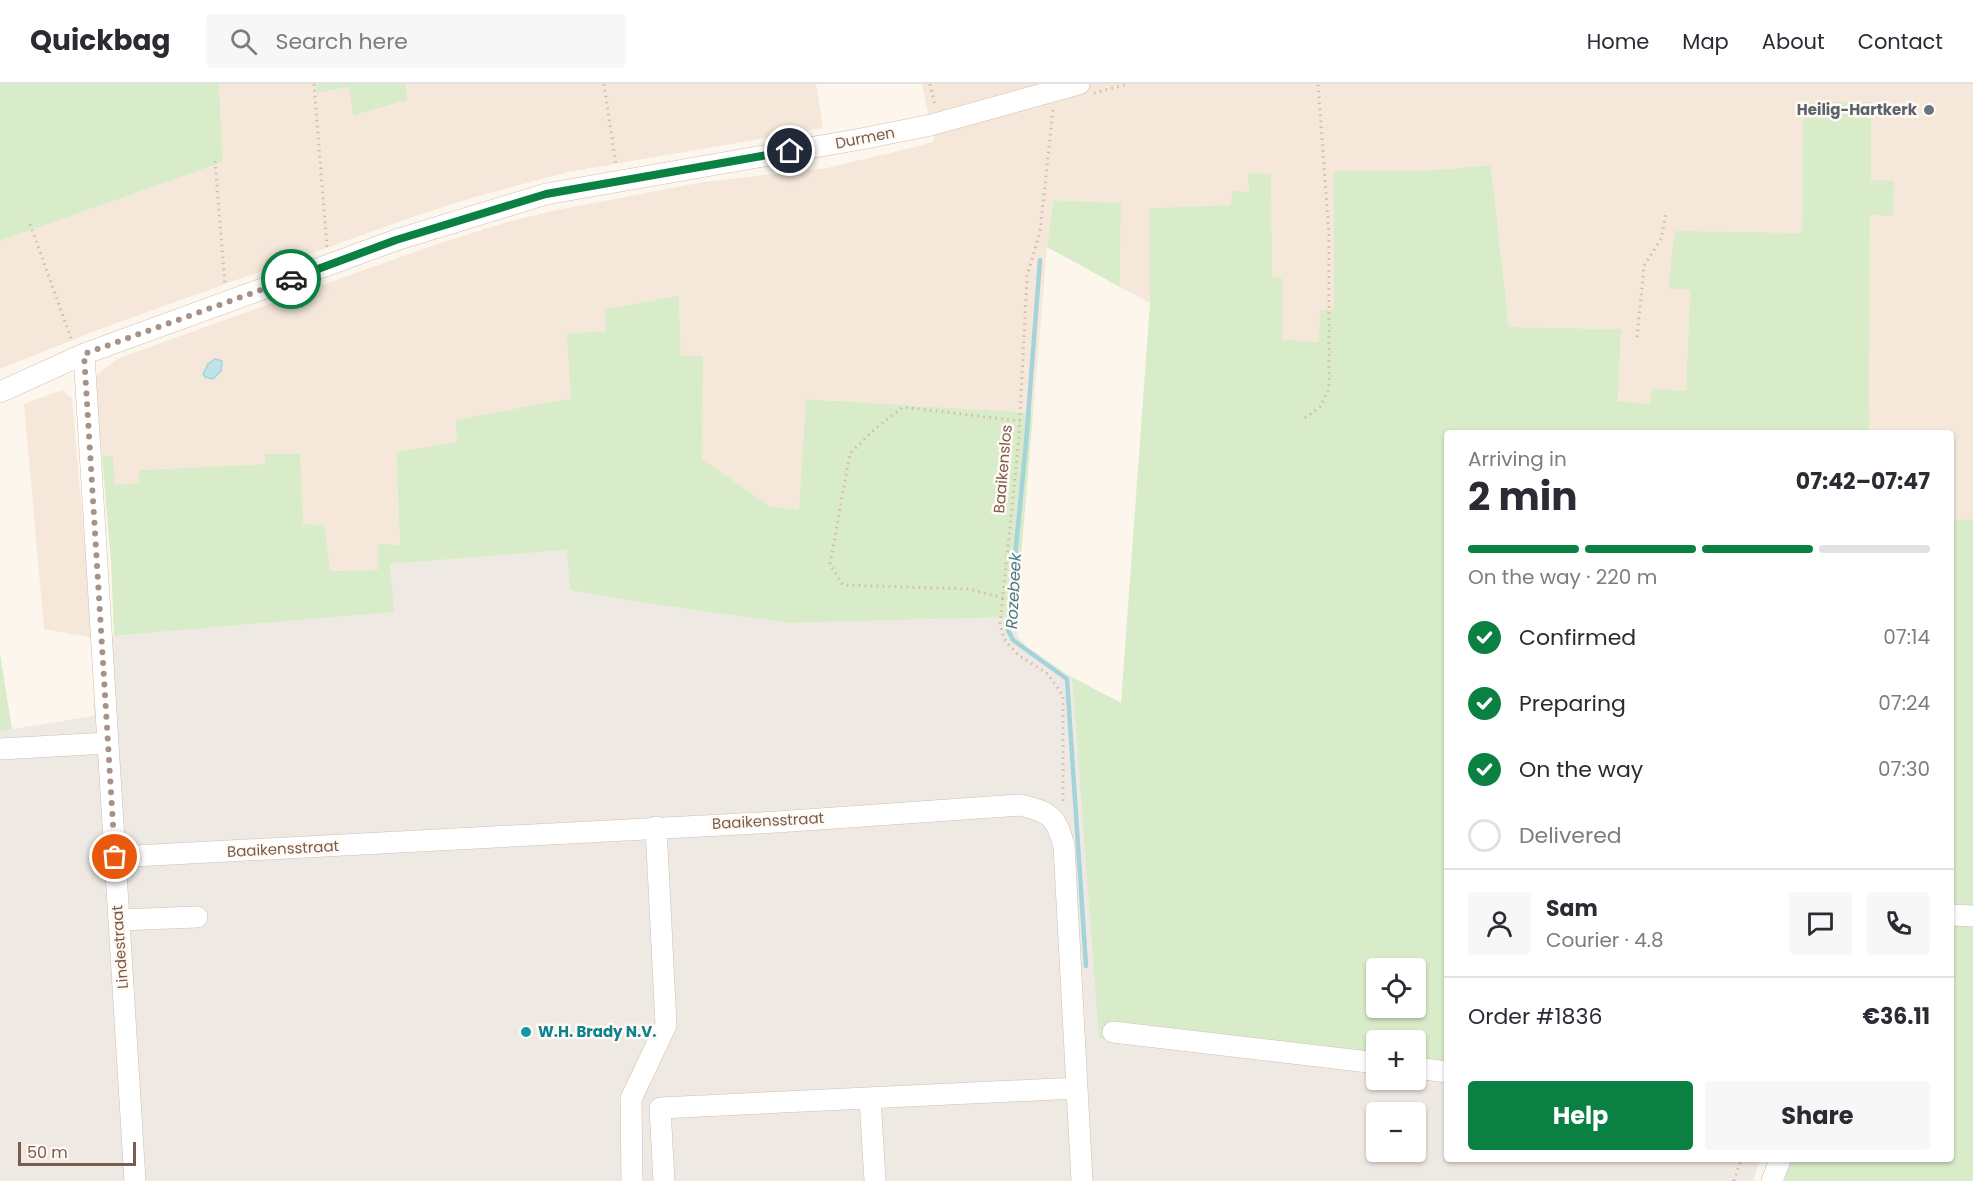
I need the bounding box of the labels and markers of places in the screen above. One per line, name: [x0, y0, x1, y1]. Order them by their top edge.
place label: Heilig-Hartkerk: [1797, 99, 1918, 120]
marker: Heilig-Hartkerk: [1922, 103, 1936, 117]
pin: [764, 125, 815, 176]
pin: [89, 831, 140, 882]
place label: W.H. Brady N.V.: [538, 1021, 656, 1042]
marker: W.H. Brady N.V.: [519, 1025, 533, 1039]

